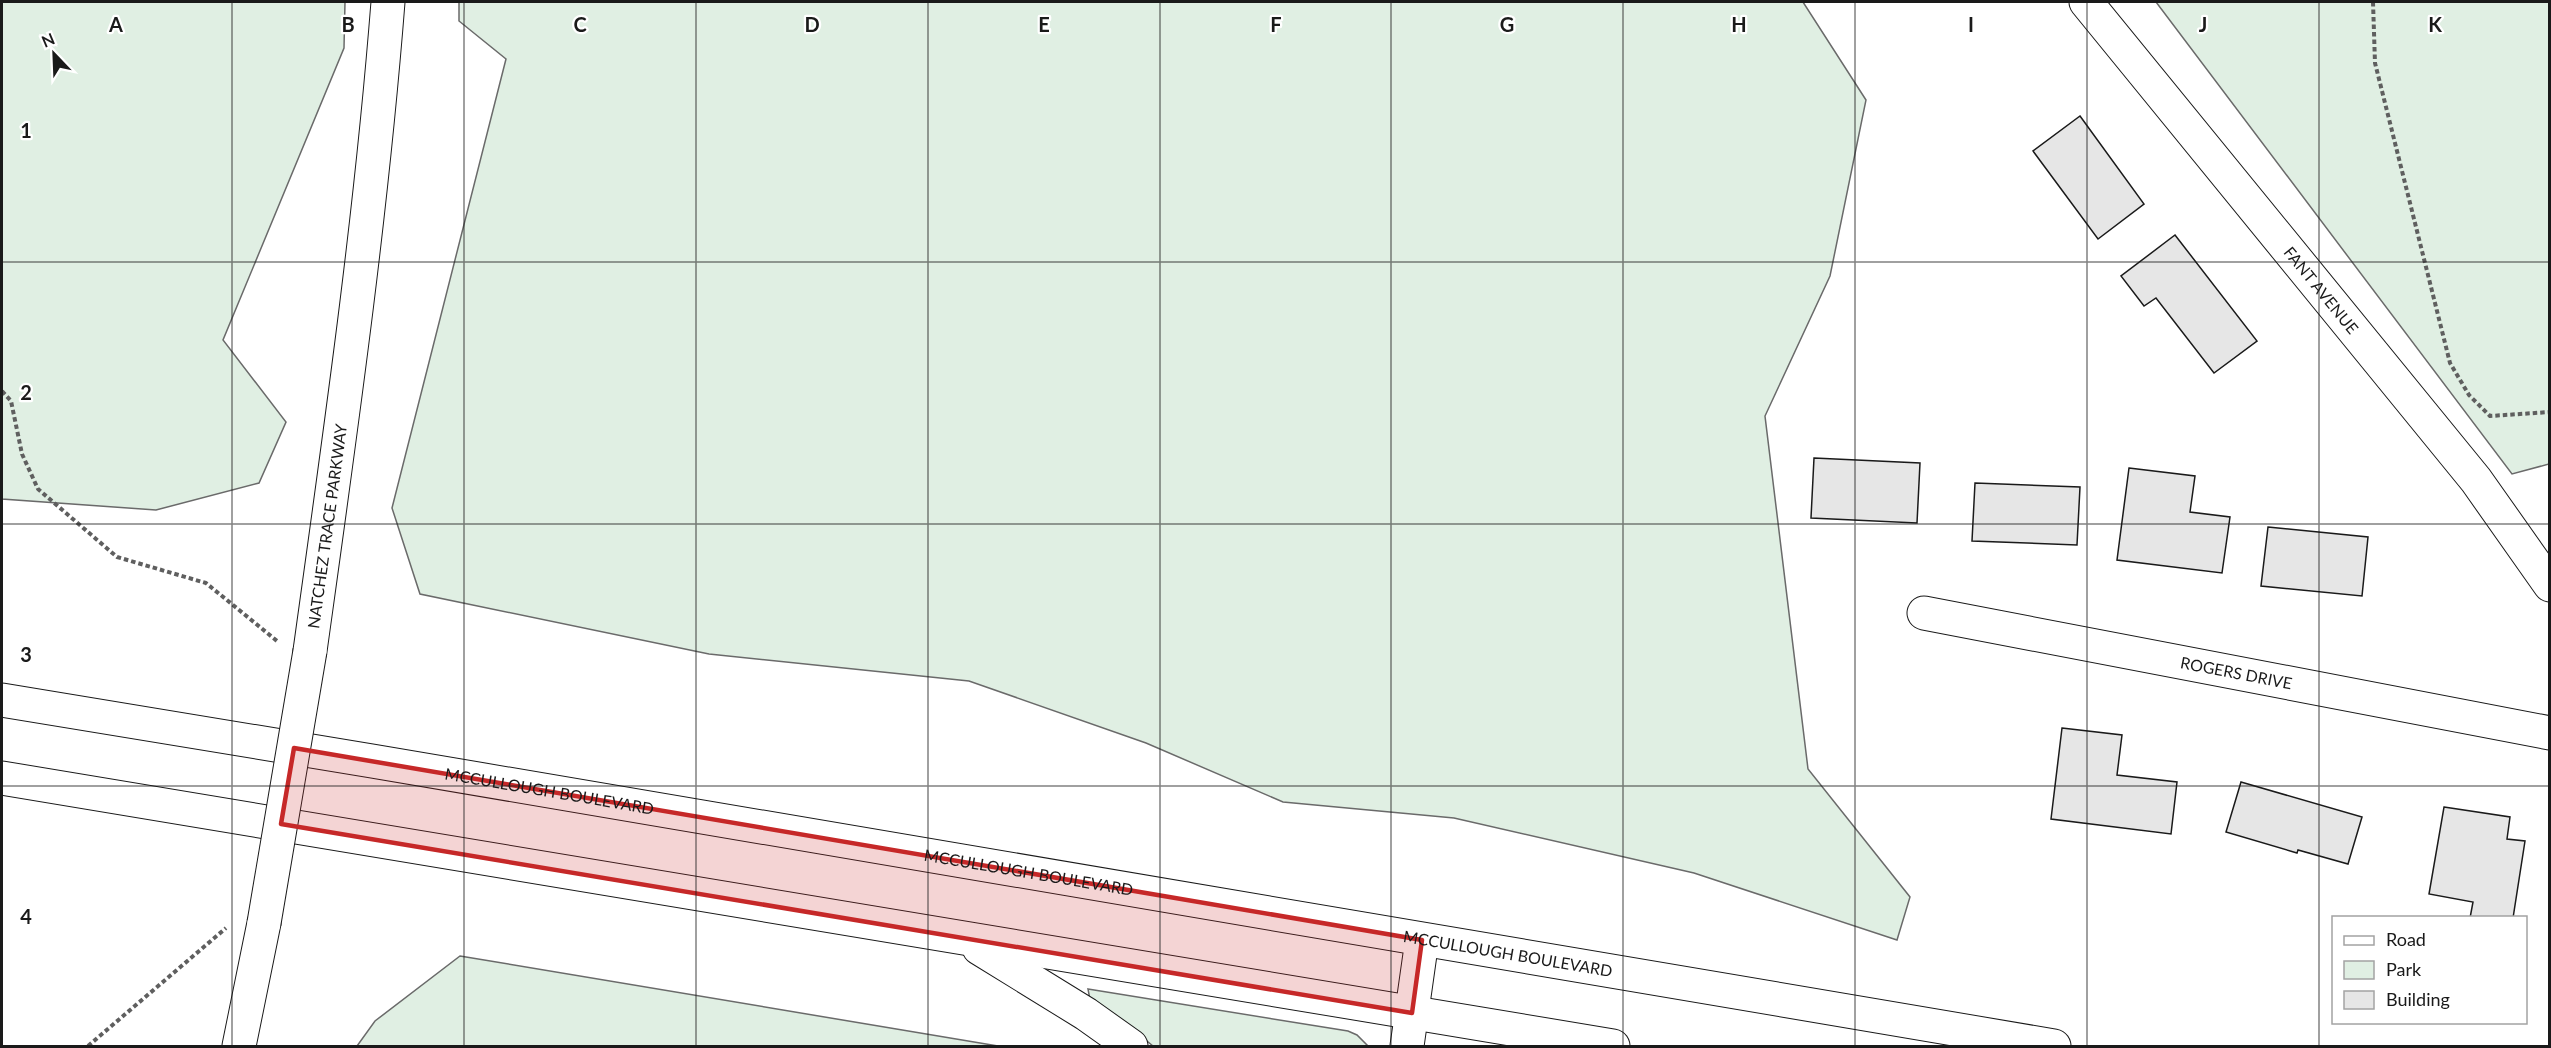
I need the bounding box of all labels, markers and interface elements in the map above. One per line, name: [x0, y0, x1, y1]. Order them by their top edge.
text: A: [108, 12, 123, 36]
text: B: [341, 12, 355, 36]
text: C: [573, 12, 587, 36]
text: D: [804, 12, 820, 36]
text: E: [1038, 12, 1050, 36]
text: F: [1270, 12, 1282, 36]
text: G: [1500, 12, 1514, 36]
text: H: [1731, 12, 1747, 36]
text: I: [1968, 12, 1974, 36]
text: J: [2199, 12, 2207, 36]
text: K: [2428, 12, 2442, 36]
north arrow: [24, 24, 84, 84]
text: N: [39, 29, 57, 51]
text: 1: [20, 118, 32, 142]
street label: FANT AVENUE: [2280, 242, 2363, 337]
text: 2: [20, 380, 32, 404]
street label: NATCHEZ TRACE PARKWAY: [303, 423, 350, 630]
text: 3: [20, 642, 32, 666]
street label: ROGERS DRIVE: [2179, 652, 2294, 692]
street label: MCCULLOUGH BOULEVARD: [444, 764, 656, 818]
street label: MCCULLOUGH BOULEVARD: [923, 845, 1135, 899]
text: 4: [20, 904, 32, 928]
legend: [2332, 916, 2527, 1024]
street label: MCCULLOUGH BOULEVARD: [1402, 926, 1614, 980]
text: Road: [2386, 928, 2426, 950]
text: Park: [2386, 958, 2422, 980]
text: Building: [2386, 988, 2450, 1010]

